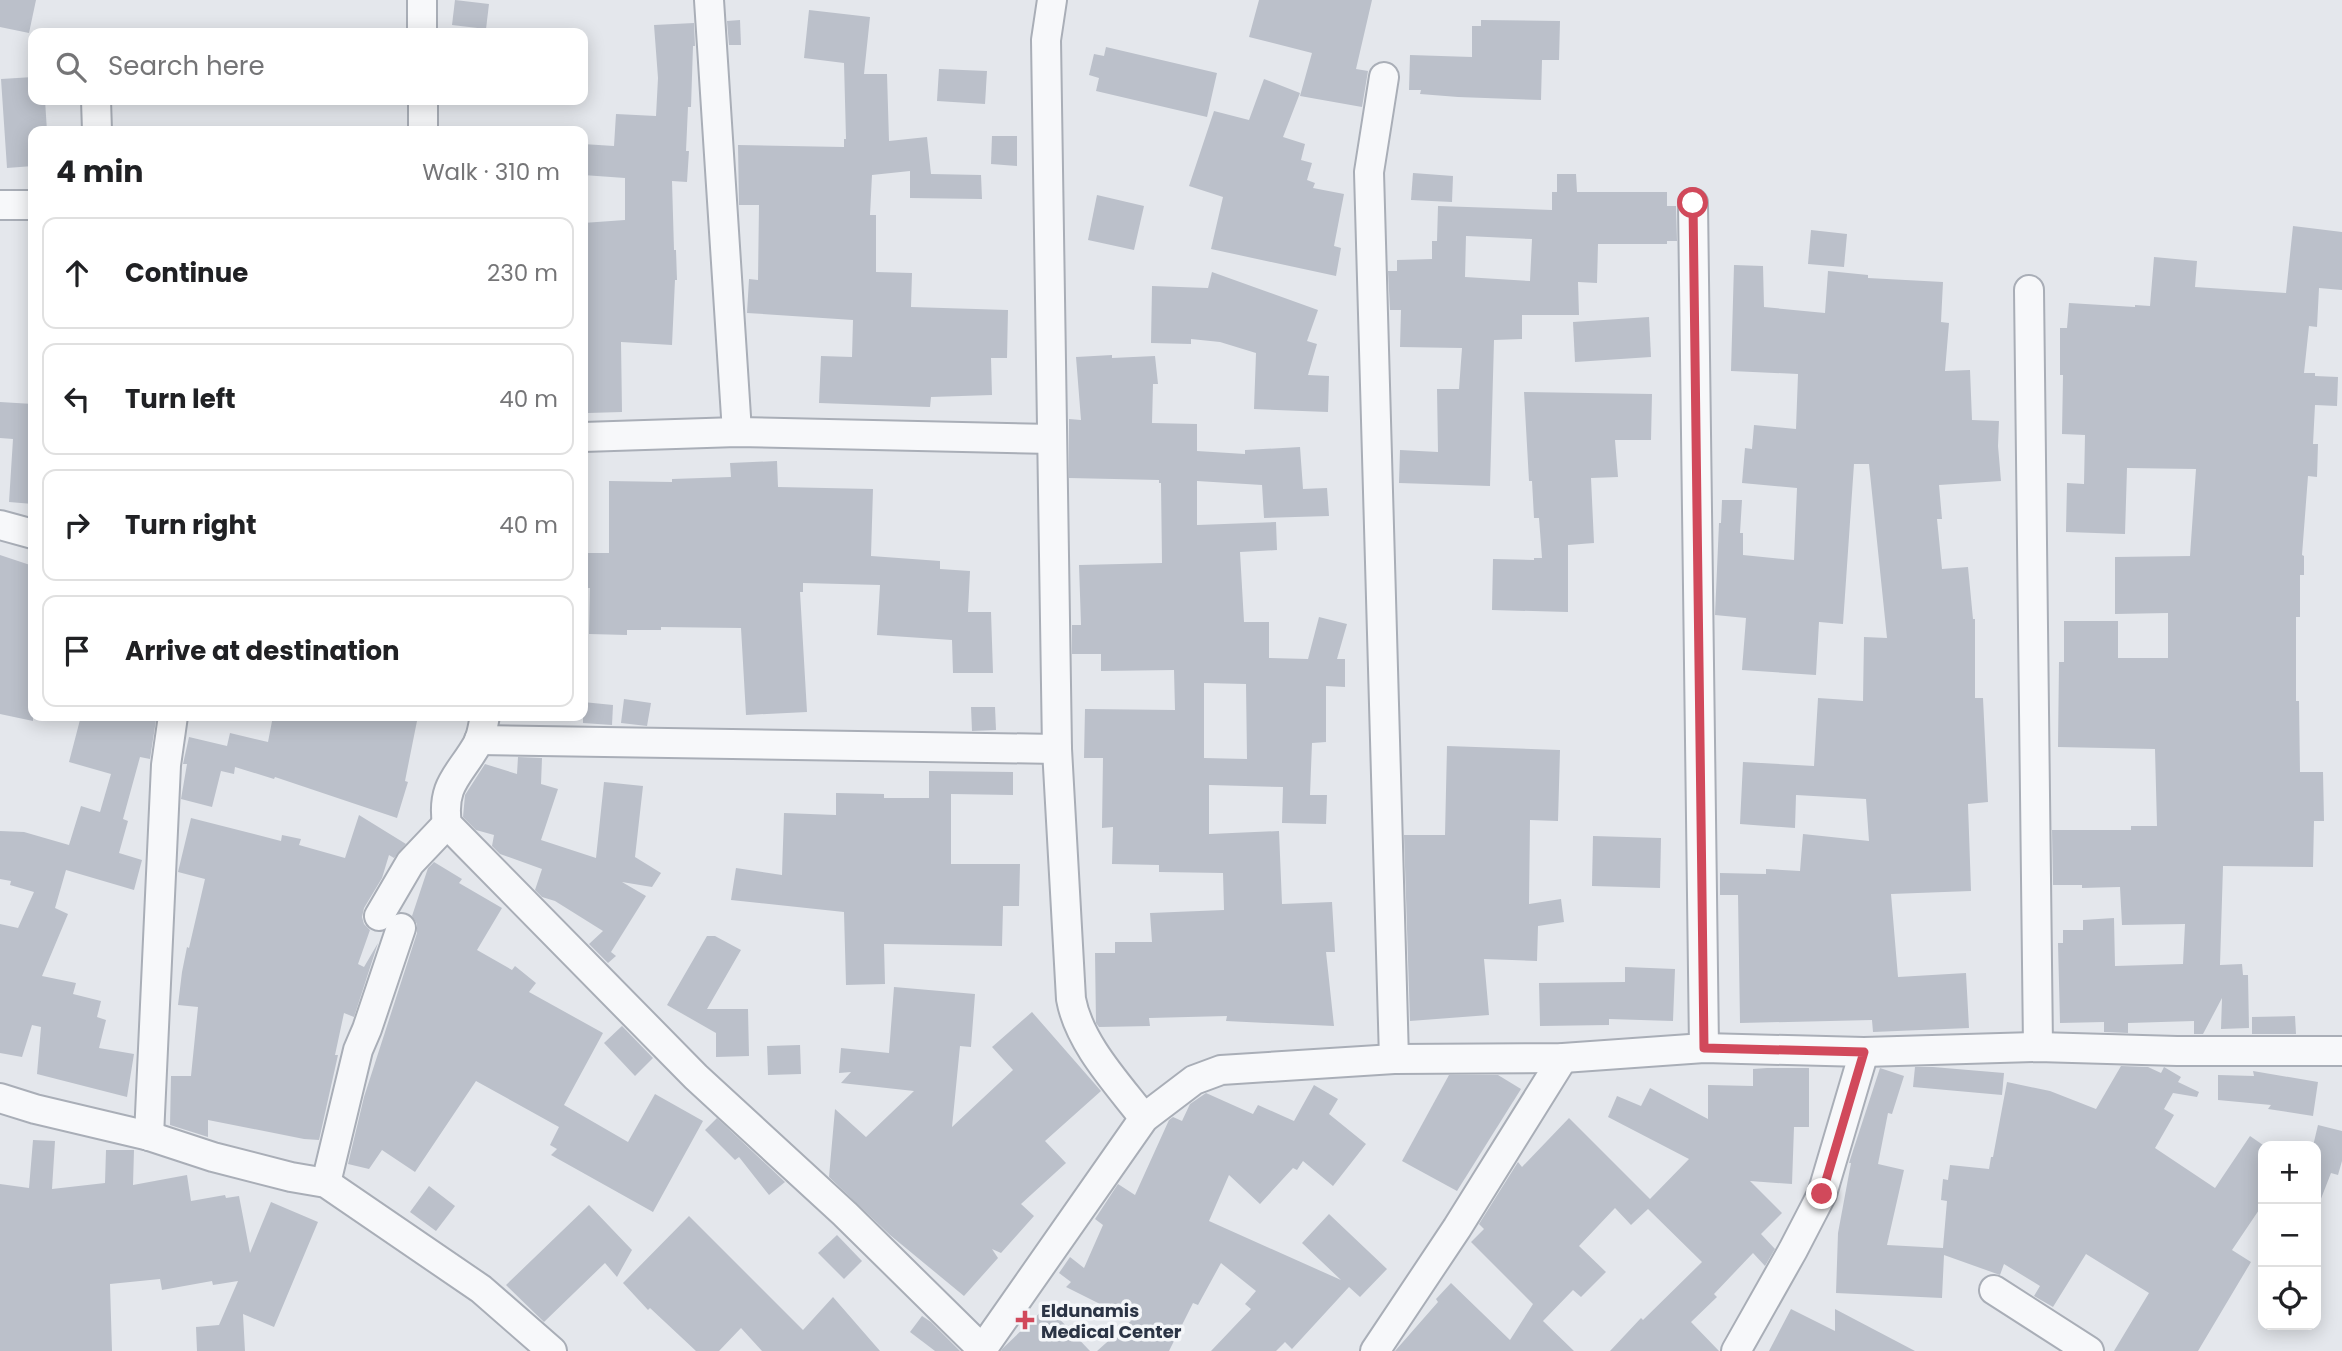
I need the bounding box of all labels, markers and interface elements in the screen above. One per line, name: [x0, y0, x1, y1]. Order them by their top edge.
search box: [28, 28, 588, 105]
icon: search: [52, 48, 90, 86]
text: Search here: [108, 48, 265, 84]
text: 4 min: [56, 150, 144, 193]
text: Walk · 310 m: [422, 156, 560, 188]
route start: [1677, 187, 1708, 218]
icon: ahead: [58, 254, 96, 292]
text: Continue: [125, 255, 248, 291]
text: 230 m: [487, 257, 558, 289]
icon: left: [58, 380, 96, 418]
text: Turn left: [125, 381, 236, 417]
text: 40 m: [499, 383, 558, 415]
icon: right: [58, 506, 96, 544]
text: Turn right: [125, 507, 257, 543]
text: 40 m: [499, 509, 558, 541]
icon: arrive: [58, 632, 96, 670]
text: Arrive at destination: [125, 633, 400, 669]
map controls: [2258, 1141, 2321, 1330]
button: +: [2258, 1141, 2321, 1204]
route end: [1806, 1178, 1837, 1209]
button: −: [2258, 1204, 2321, 1267]
button: locate: [2258, 1267, 2321, 1330]
place label: Eldunamis Medical Center: [1041, 1298, 1182, 1344]
marker: Eldunamis Medical Center: [1015, 1310, 1035, 1330]

